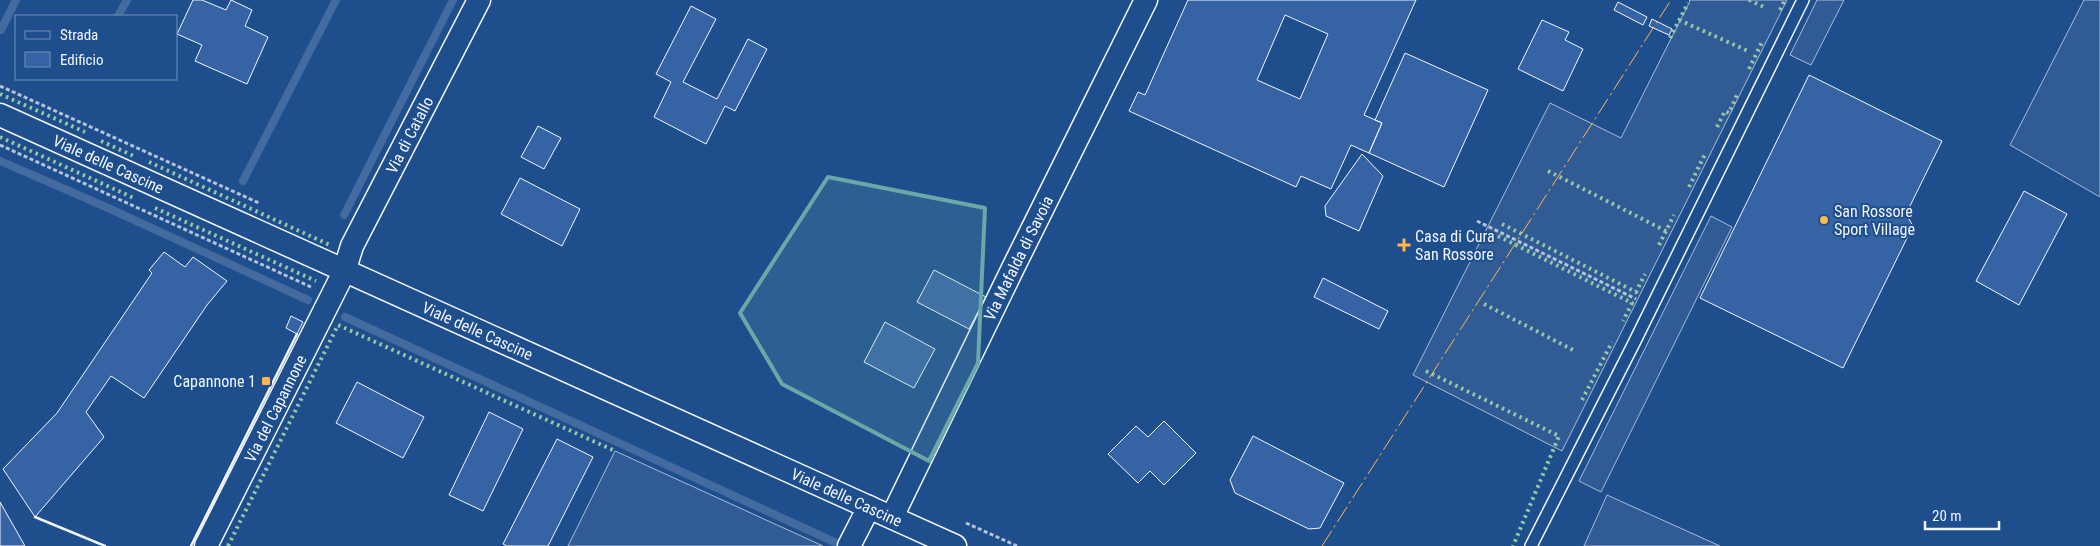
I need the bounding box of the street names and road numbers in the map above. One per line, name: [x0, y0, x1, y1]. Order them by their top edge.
street label: Via di Catallo: [382, 93, 437, 177]
street label: Viale delle Cascine: [50, 131, 167, 197]
street label: Via Mafalda di Savoia: [979, 193, 1057, 324]
street label: Viale delle Cascine: [419, 297, 536, 364]
street label: Via del Capannone: [240, 352, 310, 465]
street label: Viale delle Cascine: [788, 464, 905, 530]

